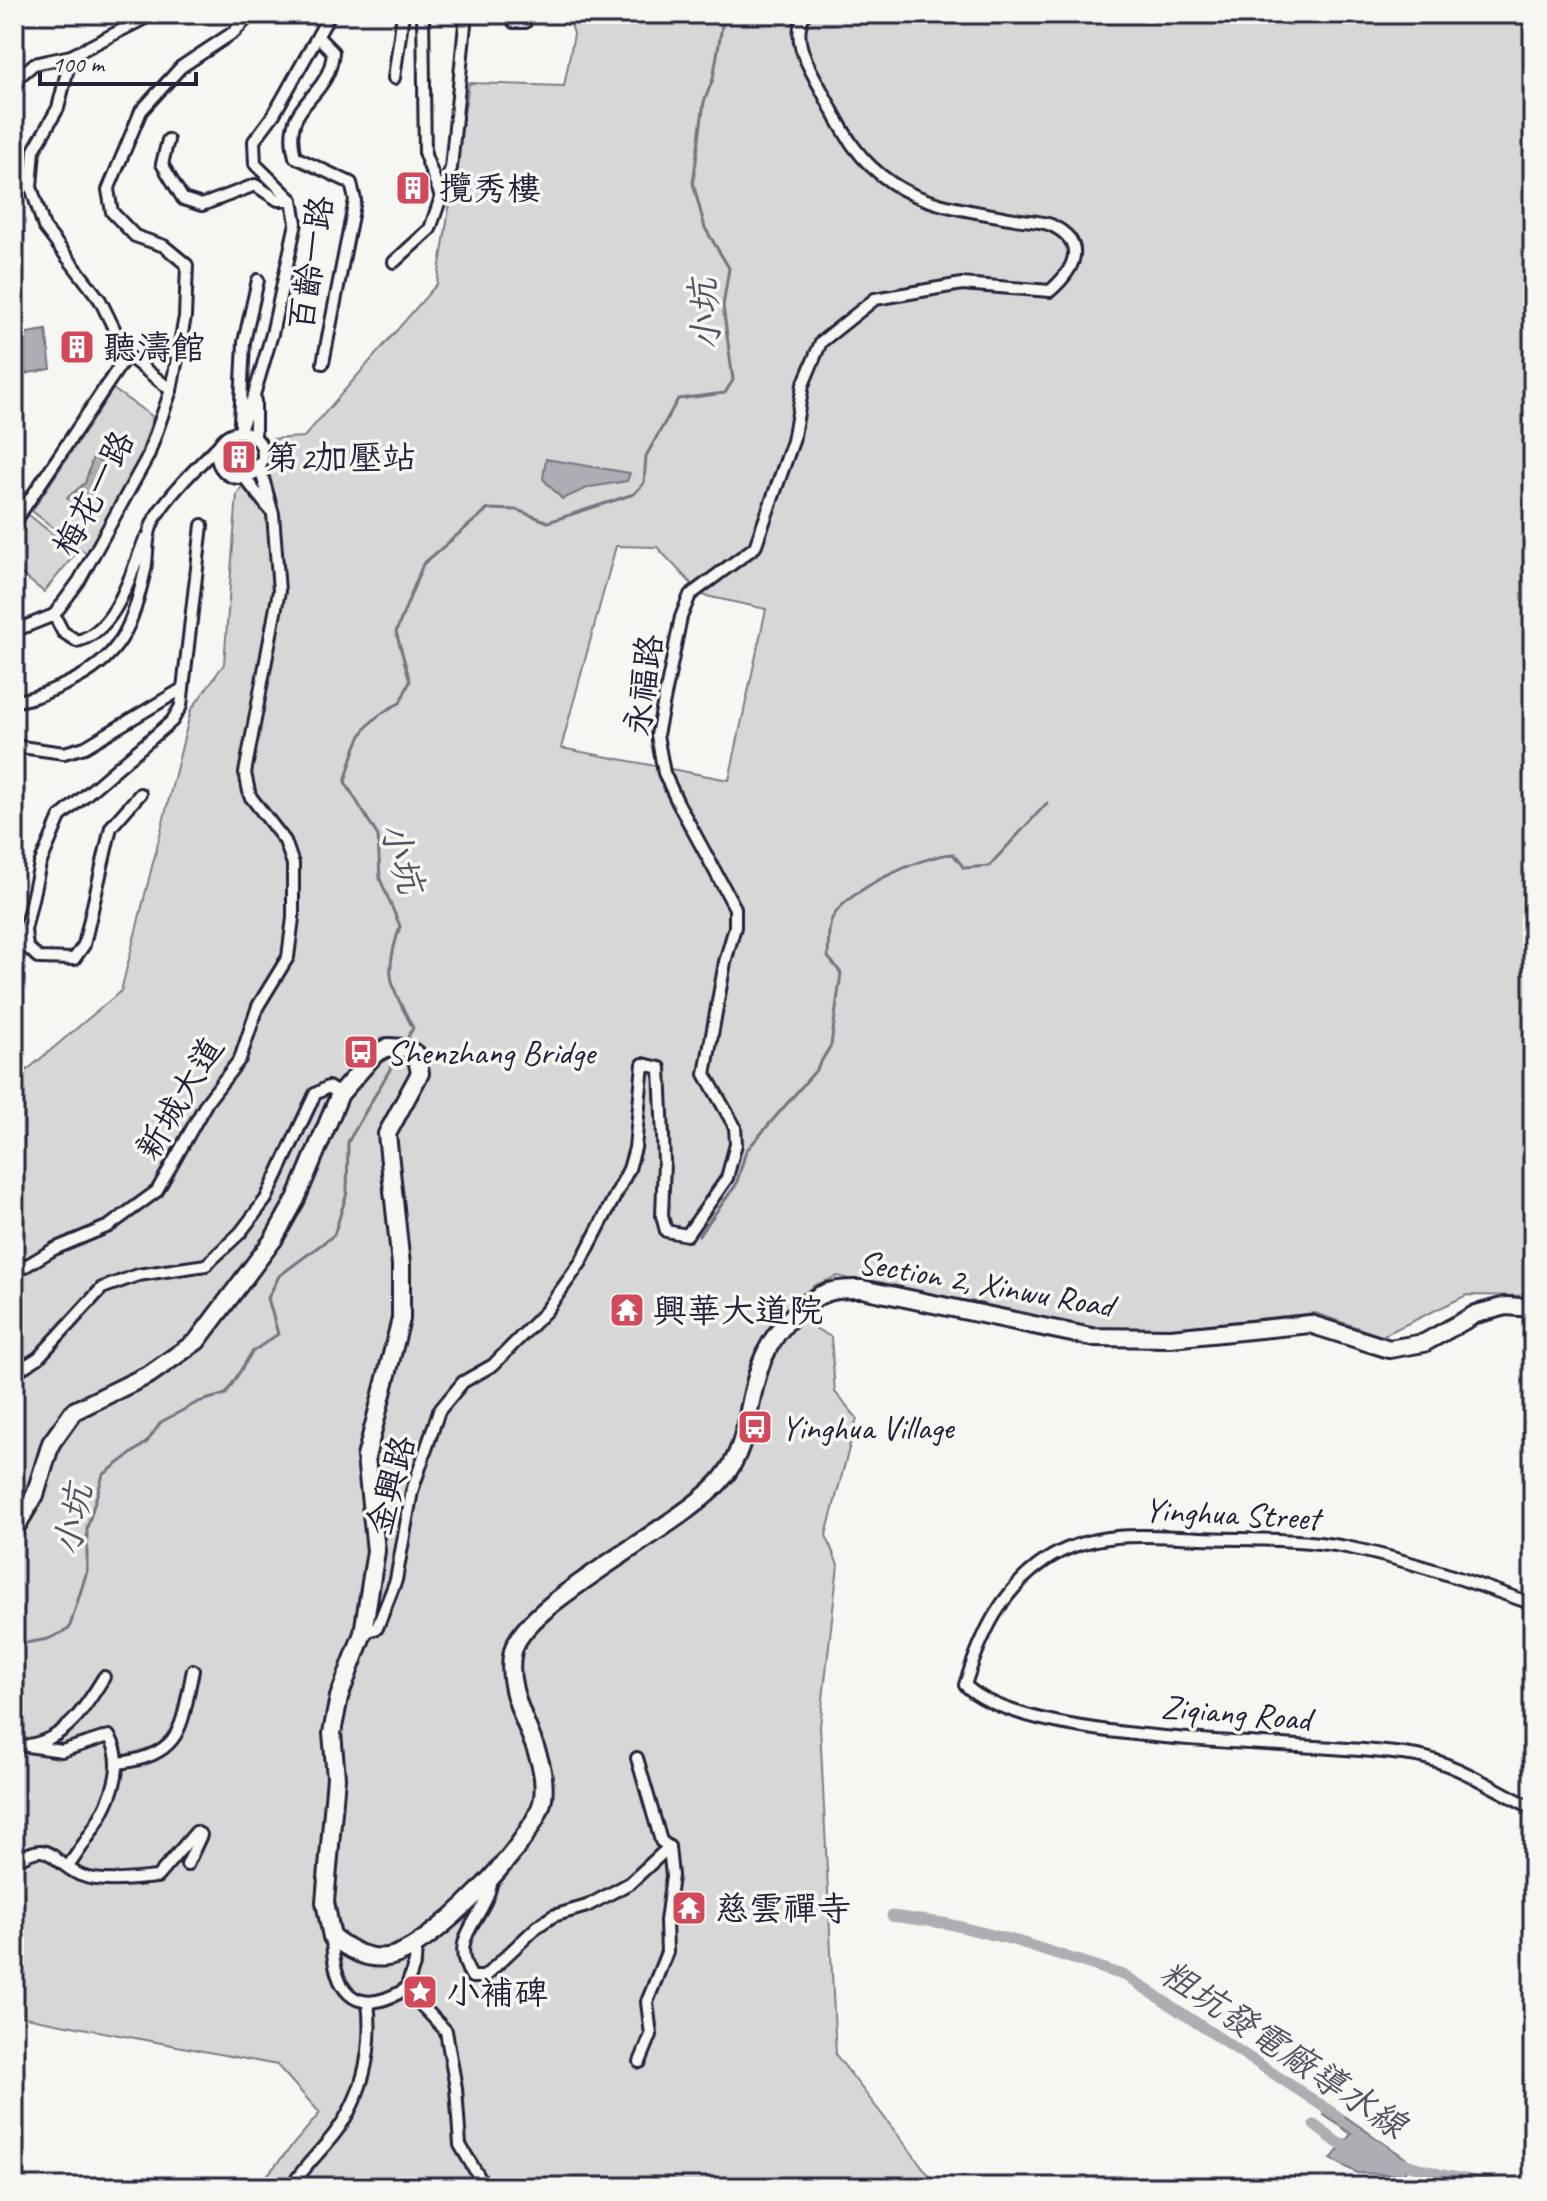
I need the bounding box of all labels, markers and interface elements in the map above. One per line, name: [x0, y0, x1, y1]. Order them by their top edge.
scale bar: [40, 36, 196, 86]
text: 100 m: [52, 49, 106, 79]
place label: 攬秀樓: [439, 167, 541, 210]
building icon: 攬秀樓: [394, 169, 432, 207]
street label: 百齡一路: [279, 193, 342, 334]
water label: 小坑: [679, 273, 730, 352]
place label: 聽濤館: [103, 326, 205, 369]
building icon: 聽濤館: [58, 328, 96, 366]
street label: 梅花一路: [43, 423, 143, 564]
place label: 第2加壓站: [265, 436, 416, 479]
building icon: 第2加壓站: [220, 438, 258, 476]
street label: 永福路: [615, 632, 672, 739]
water label: 小坑: [370, 816, 436, 902]
street label: 新城大道: [126, 1029, 233, 1168]
place label: Shenzhang Bridge: [387, 1031, 598, 1074]
bus stop icon: Shenzhang Bridge: [342, 1033, 380, 1071]
street label: Section 2, Xinwu Road: [855, 1240, 1121, 1328]
place label: 興華大道院: [653, 1289, 823, 1332]
temple icon: 興華大道院: [608, 1291, 646, 1329]
place label: Yinghua Village: [781, 1406, 955, 1449]
bus stop icon: Yinghua Village: [736, 1408, 774, 1446]
street label: 金興路: [357, 1430, 424, 1540]
water label: 小坑: [44, 1477, 103, 1560]
street label: Yinghua Street: [1143, 1487, 1325, 1540]
street label: Ziqiang Road: [1159, 1685, 1317, 1741]
place label: 慈雲禪寺: [715, 1887, 851, 1930]
temple icon: 慈雲禪寺: [670, 1889, 708, 1927]
water label: 粗坑發電廠導水線: [1151, 1949, 1417, 2150]
place label: 小補碑: [446, 1971, 548, 2014]
place icon: 小補碑: [401, 1973, 439, 2011]

